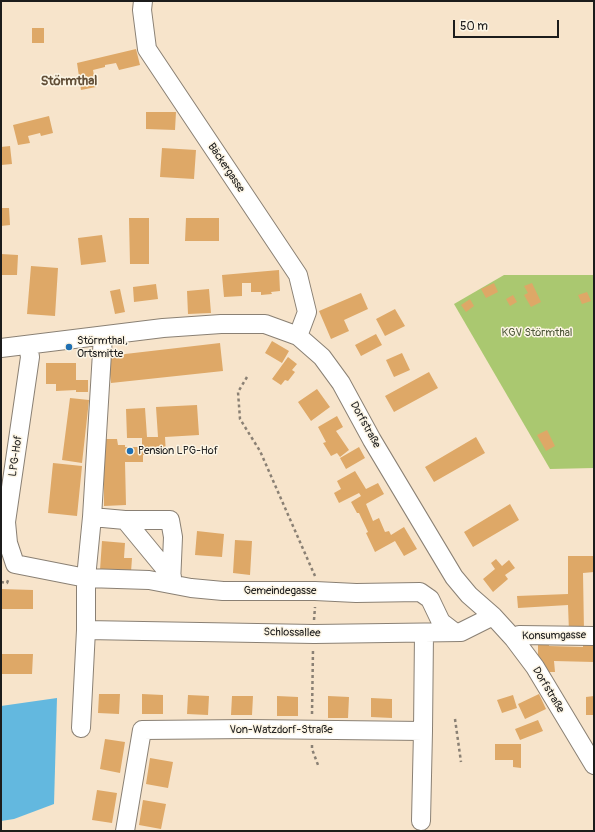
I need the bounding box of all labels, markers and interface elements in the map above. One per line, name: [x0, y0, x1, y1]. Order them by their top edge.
scale bar: [455, 12, 561, 38]
text: 50 m: [460, 19, 488, 34]
district label: Störmthal: [41, 74, 97, 90]
street label: Bäckergasse: [205, 141, 247, 195]
park label: KGV Störmthal: [502, 326, 572, 340]
place label: Störmthal, Ortsmitte: [77, 334, 128, 360]
marker: Störmthal, Ortsmitte: [64, 342, 74, 352]
street label: Dorfstraße: [347, 399, 383, 451]
street label: LPG-Hof: [7, 434, 25, 478]
place label: Pension LPG-Hof: [138, 444, 218, 458]
marker: Pension LPG-Hof: [125, 446, 135, 456]
street label: Gemeindegasse: [244, 584, 316, 598]
street label: Schlossallee: [264, 626, 320, 640]
street label: Konsumgasse: [522, 629, 586, 643]
street label: Dorfstraße: [529, 665, 567, 715]
street label: Von-Watzdorf-Straße: [229, 723, 333, 737]

